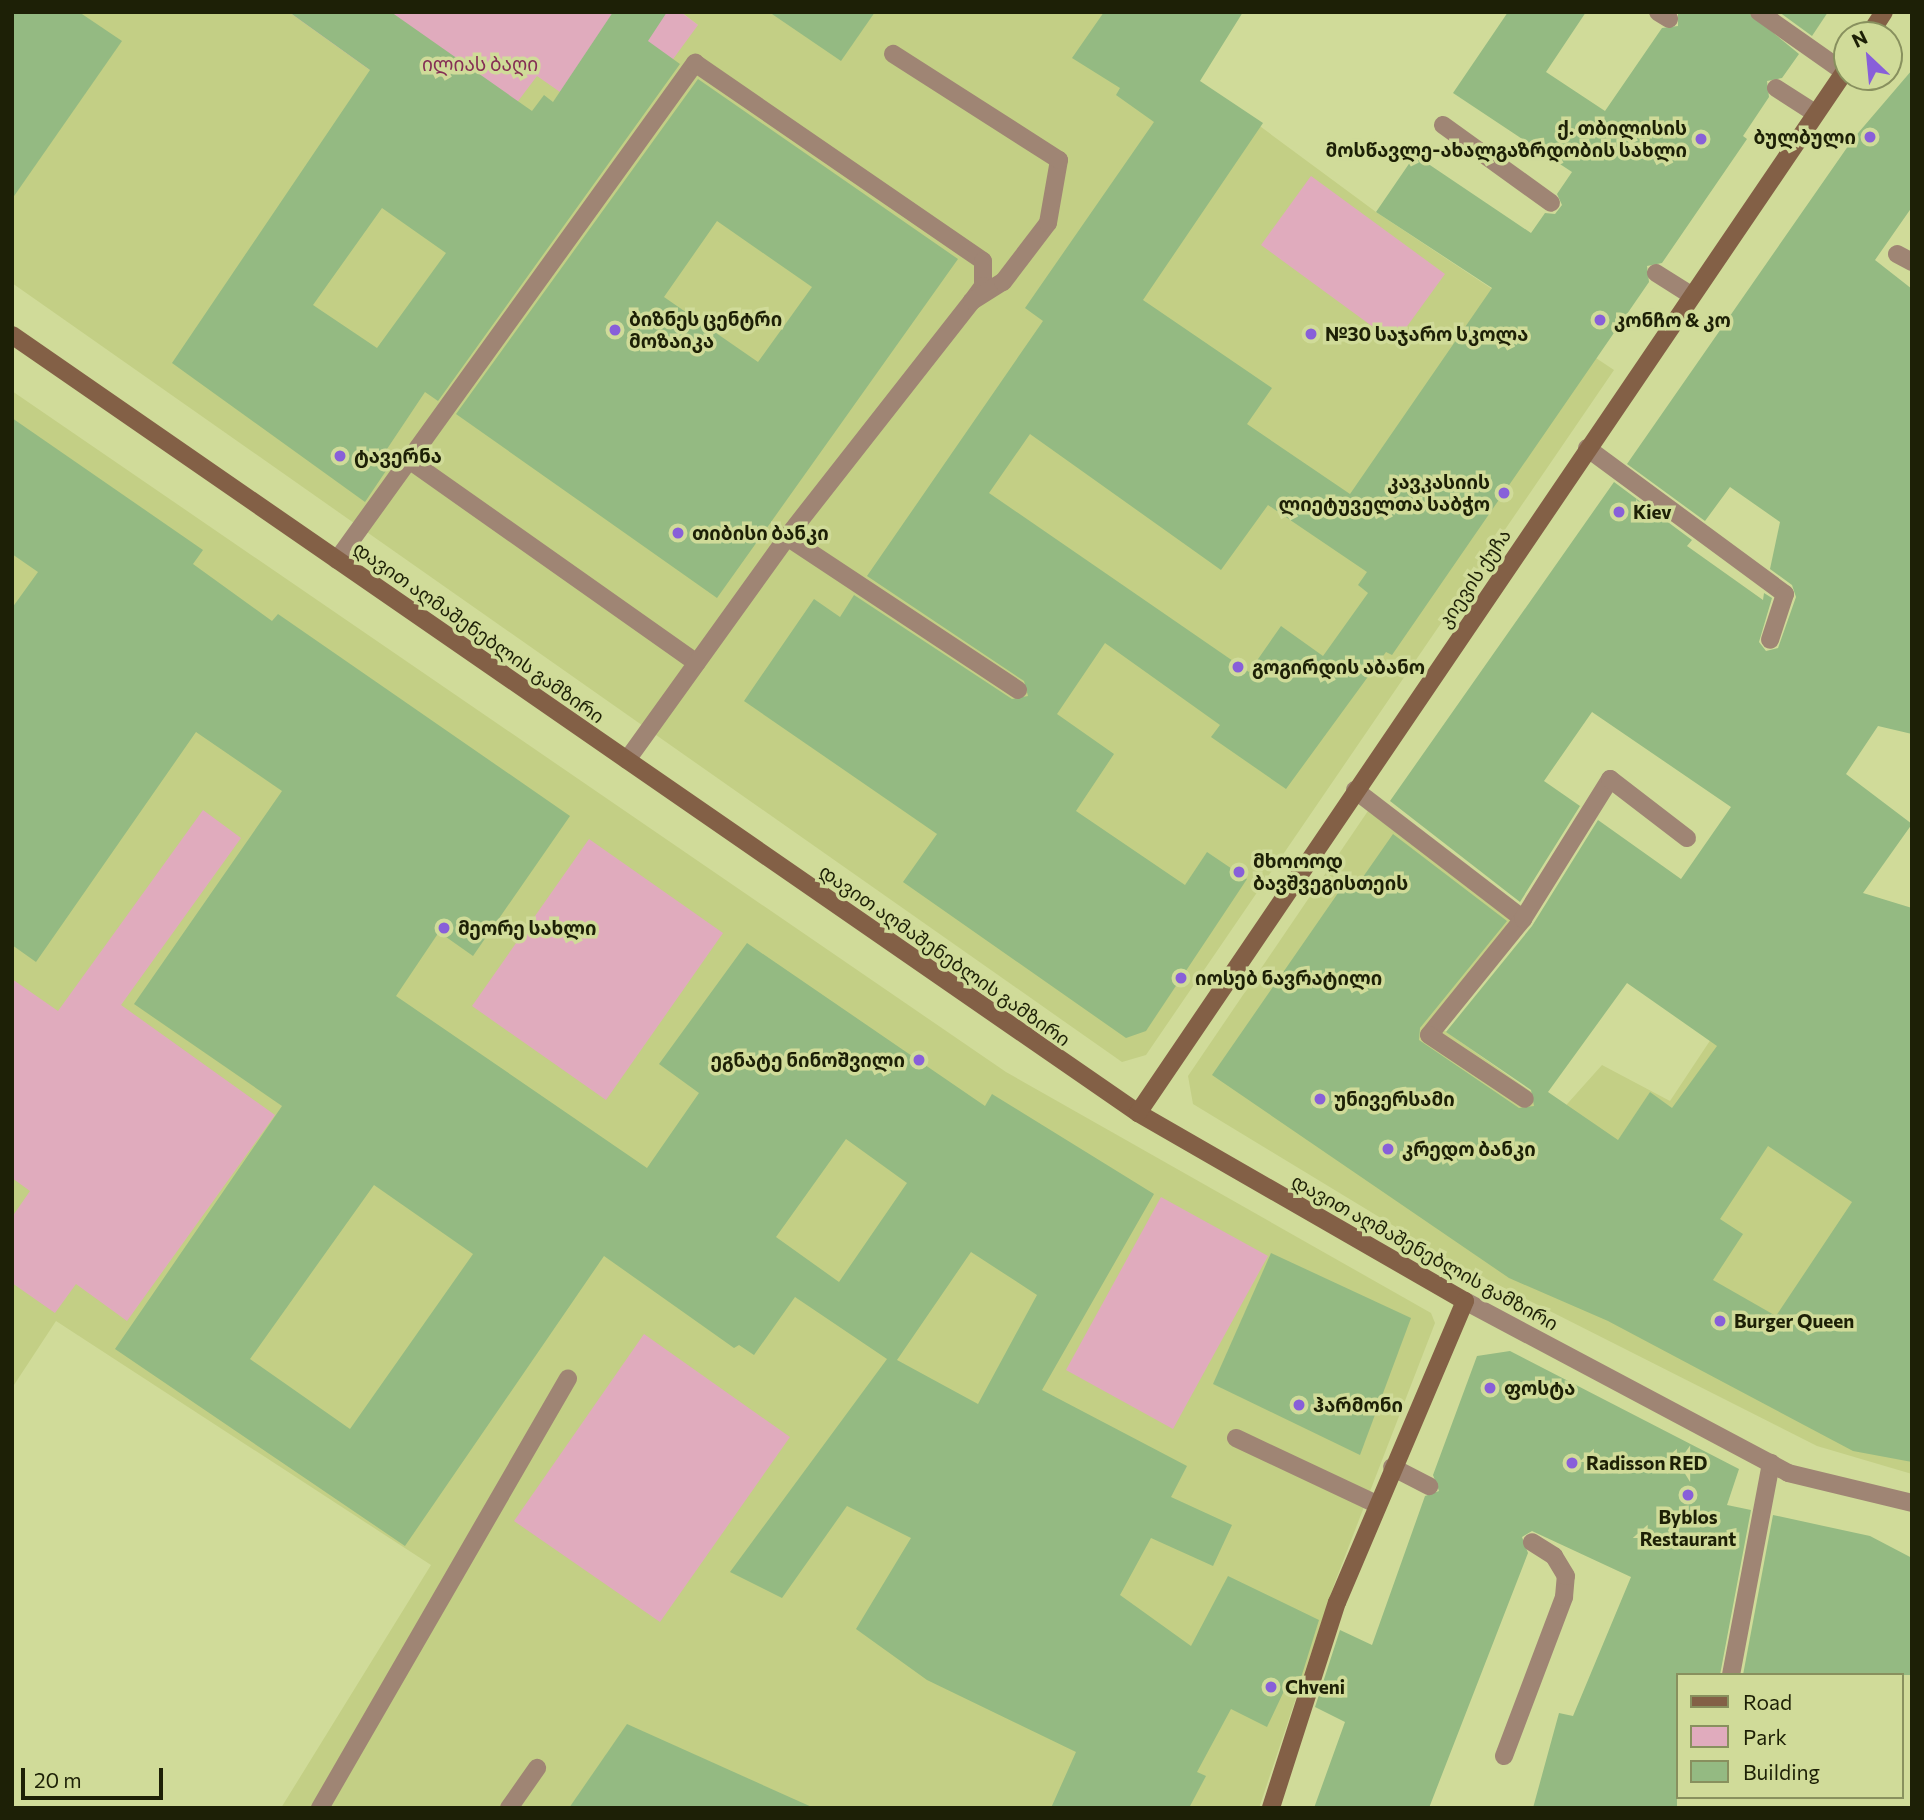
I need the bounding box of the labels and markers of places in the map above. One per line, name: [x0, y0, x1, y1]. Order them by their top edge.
place label: ქ. თბილისის მოსწავლე-ახალგაზრდობის სახლი: [1325, 117, 1687, 161]
place label: ბულბული: [1753, 126, 1856, 148]
marker: ბულბული: [1862, 129, 1878, 145]
marker: ქ. თბილისის მოსწავლე-ახალგაზრდობის სახლი: [1693, 131, 1709, 147]
place label: ბიზნეს ცენტრი მოზაიკა: [629, 308, 782, 352]
place label: კონჩო & კო: [1614, 309, 1731, 331]
marker: კონჩო & კო: [1592, 312, 1608, 328]
marker: ბიზნეს ცენტრი მოზაიკა: [607, 322, 623, 338]
place label: №30 საჯარო სკოლა: [1325, 323, 1528, 345]
marker: №30 საჯარო სკოლა: [1303, 326, 1319, 342]
place label: ტავერნა: [354, 445, 442, 467]
marker: ტავერნა: [332, 448, 348, 464]
place label: კავკასიის ლიეტუველთა საბჭო: [1279, 471, 1490, 515]
marker: კავკასიის ლიეტუველთა საბჭო: [1496, 485, 1512, 501]
place label: Kiev: [1633, 501, 1672, 523]
marker: Kiev: [1611, 504, 1627, 520]
place label: თიბისი ბანკი: [692, 522, 829, 544]
marker: თიბისი ბანკი: [670, 525, 686, 541]
place label: გოგირდის აბანო: [1252, 656, 1425, 678]
marker: გოგირდის აბანო: [1230, 659, 1246, 675]
place label: მხოოოდ ბავშვეგისთეის: [1253, 850, 1408, 894]
marker: მხოოოდ ბავშვეგისთეის: [1231, 864, 1247, 880]
place label: მეორე სახლი: [458, 917, 597, 939]
marker: მეორე სახლი: [436, 920, 452, 936]
place label: იოსებ ნავრატილი: [1195, 967, 1382, 989]
marker: იოსებ ნავრატილი: [1173, 970, 1189, 986]
place label: ეგნატე ნინოშვილი: [710, 1049, 905, 1071]
marker: ეგნატე ნინოშვილი: [911, 1052, 927, 1068]
place label: უნივერსამი: [1334, 1088, 1455, 1110]
marker: უნივერსამი: [1312, 1091, 1328, 1107]
place label: კრედო ბანკი: [1402, 1138, 1536, 1160]
marker: კრედო ბანკი: [1380, 1141, 1396, 1157]
place label: Burger Queen: [1734, 1310, 1854, 1332]
marker: Burger Queen: [1712, 1313, 1728, 1329]
place label: ფოსტა: [1504, 1377, 1575, 1399]
marker: ფოსტა: [1482, 1380, 1498, 1396]
place label: ჰარმონი: [1313, 1394, 1403, 1416]
marker: ჰარმონი: [1291, 1397, 1307, 1413]
place label: Radisson RED: [1586, 1452, 1707, 1474]
marker: Radisson RED: [1564, 1455, 1580, 1471]
marker: Byblos Restaurant: [1680, 1487, 1696, 1503]
place label: Byblos Restaurant: [1640, 1506, 1736, 1550]
place label: Chveni: [1285, 1676, 1345, 1698]
marker: Chveni: [1263, 1679, 1279, 1695]

